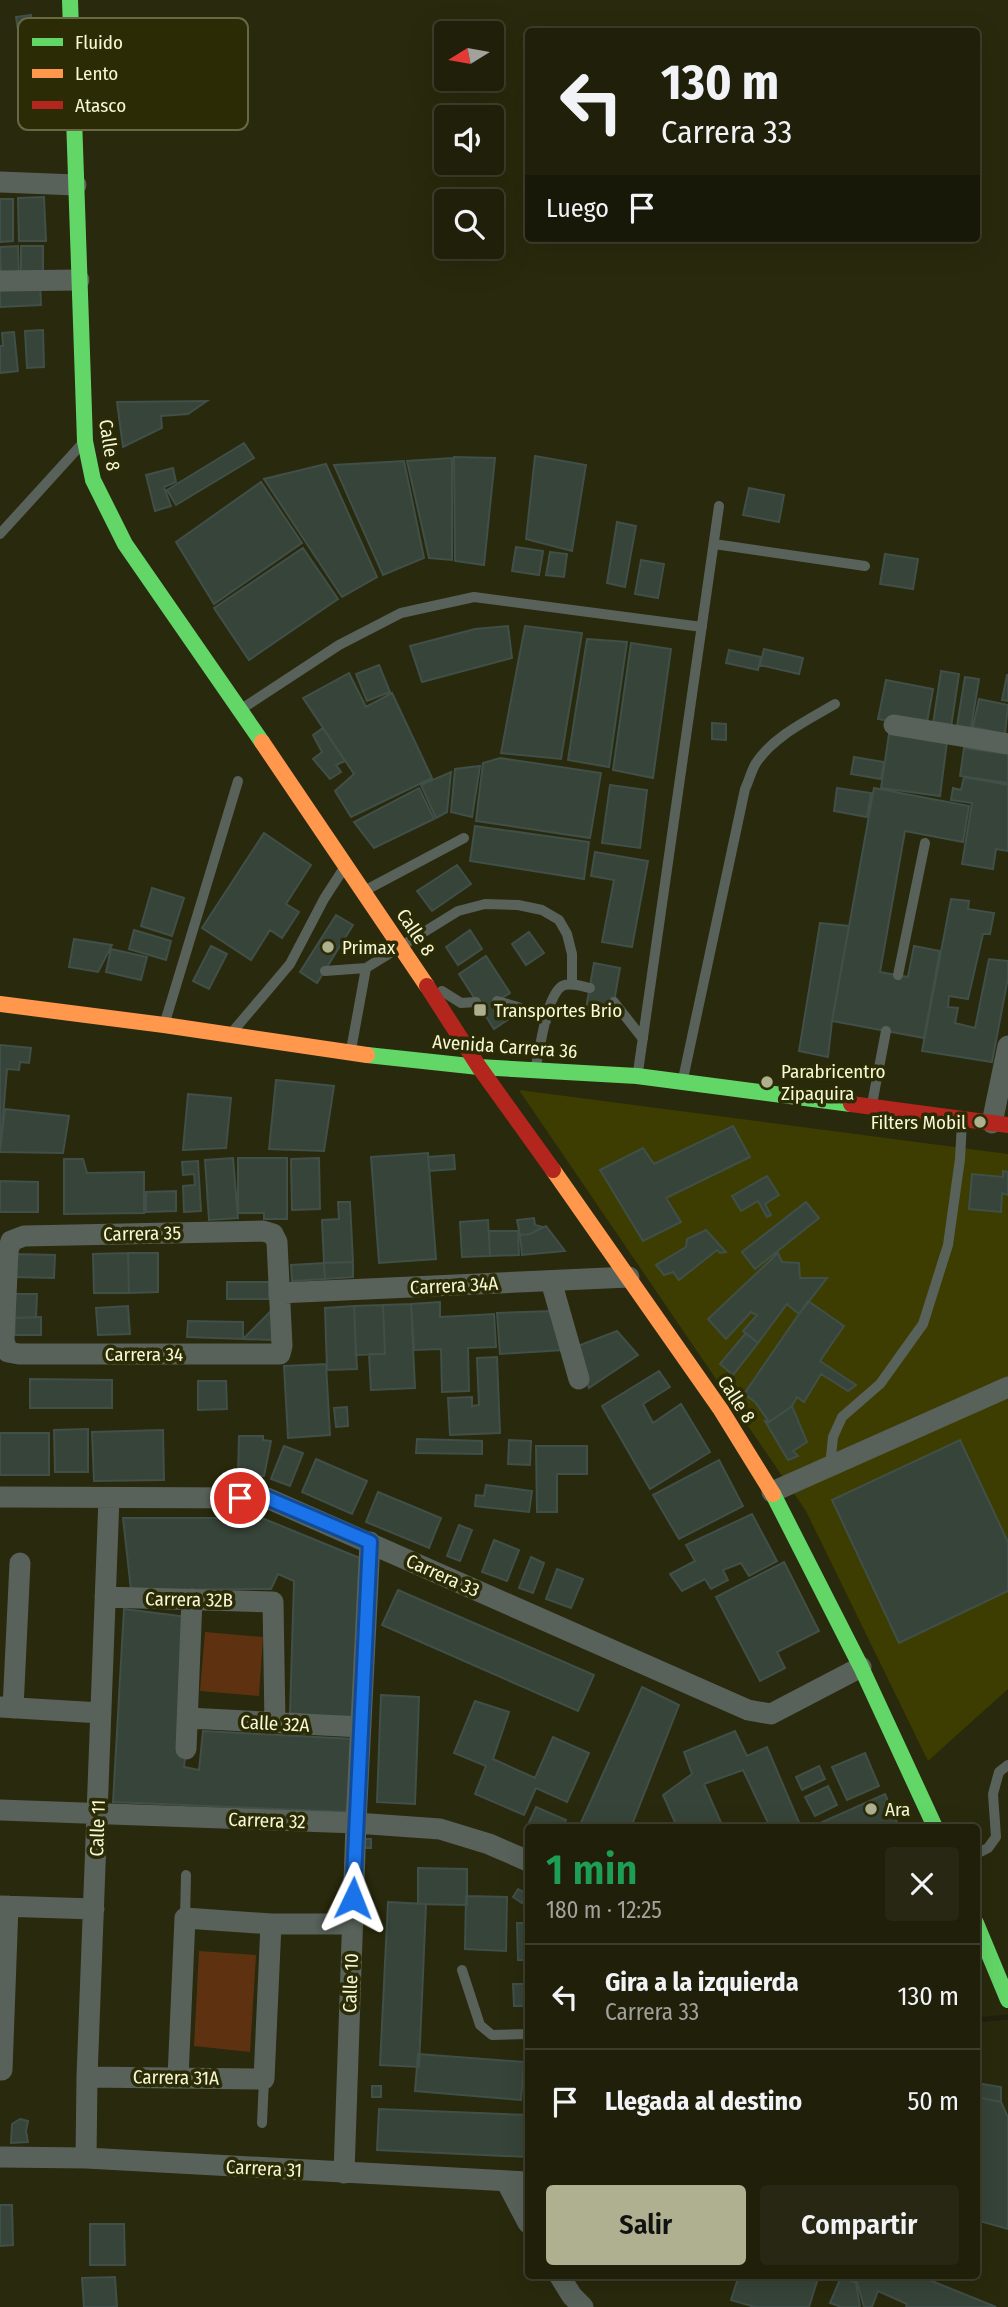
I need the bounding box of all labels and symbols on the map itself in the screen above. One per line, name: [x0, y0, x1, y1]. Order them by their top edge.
legend: [18, 18, 248, 130]
north arrow: [434, 21, 504, 91]
text: Fluido: [75, 31, 123, 54]
text: Lento: [75, 62, 118, 85]
text: Atasco: [75, 94, 126, 117]
street label: Calle 8: [94, 418, 125, 472]
street label: Calle 8: [392, 904, 440, 960]
place label: Primax: [342, 936, 396, 959]
marker: Primax: [320, 939, 336, 955]
place label: Transportes Brio: [494, 999, 622, 1022]
marker: Transportes Brio: [472, 1002, 488, 1018]
street label: Avenida Carrera 36: [432, 1030, 578, 1063]
place label: Parabricentro Zipaquira: [781, 1060, 886, 1105]
marker: Parabricentro Zipaquira: [759, 1074, 775, 1090]
place label: Filters Mobil: [871, 1111, 966, 1134]
marker: Filters Mobil: [972, 1114, 988, 1130]
street label: Carrera 35: [103, 1221, 181, 1246]
street label: Carrera 34A: [409, 1272, 499, 1299]
street label: Carrera 34: [105, 1343, 183, 1366]
street label: Calle 8: [713, 1371, 760, 1427]
pin: [210, 1468, 270, 1528]
street label: Carrera 33: [403, 1549, 483, 1602]
street label: Carrera 32B: [145, 1587, 233, 1612]
street label: Calle 32A: [240, 1710, 310, 1737]
place label: Ara: [885, 1798, 910, 1821]
street label: Calle 11: [85, 1799, 110, 1857]
marker: Ara: [863, 1801, 879, 1817]
street label: Carrera 32: [228, 1808, 306, 1833]
position arrow: [316, 1861, 390, 1935]
street label: Calle 10: [338, 1953, 363, 2013]
street label: Carrera 31A: [133, 2065, 219, 2090]
street label: Carrera 31: [225, 2155, 303, 2182]

